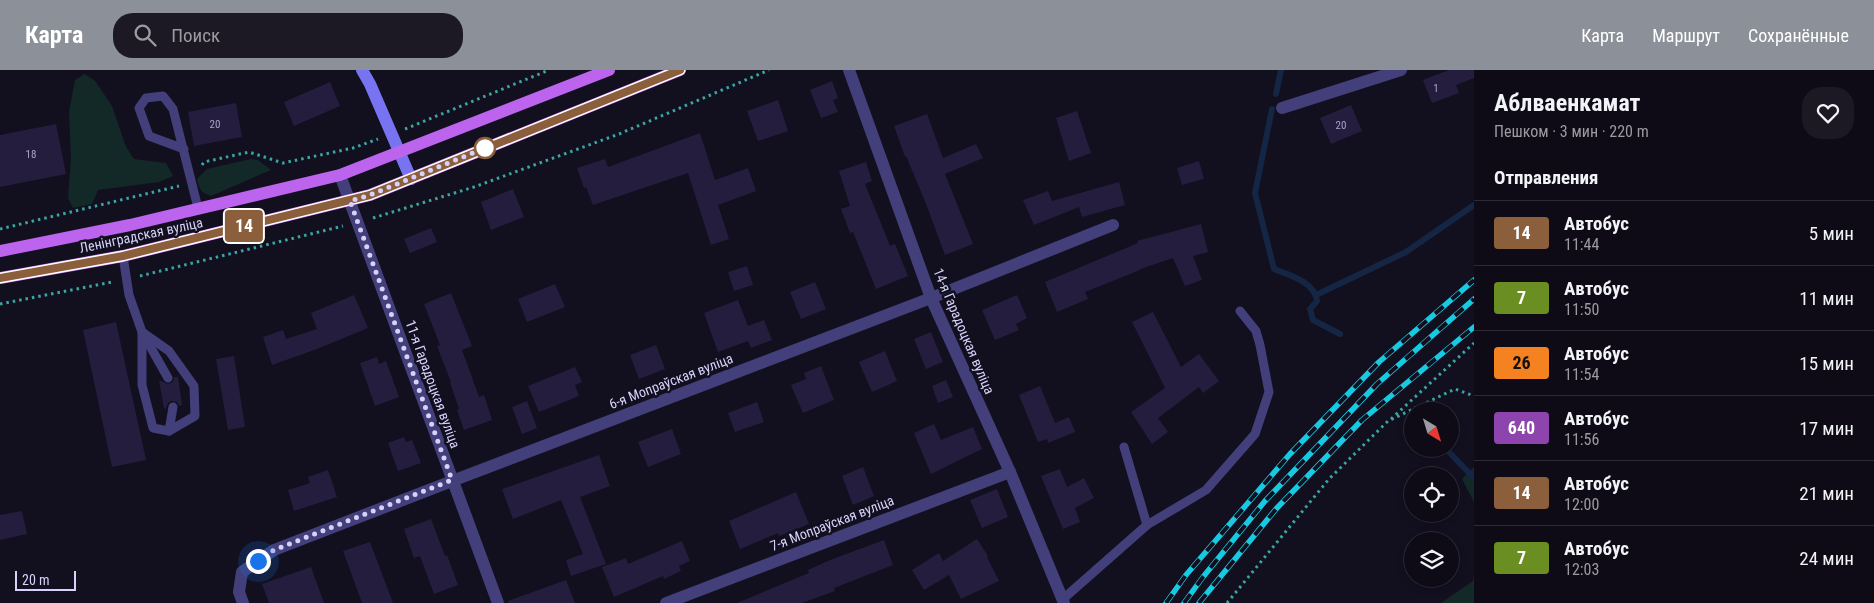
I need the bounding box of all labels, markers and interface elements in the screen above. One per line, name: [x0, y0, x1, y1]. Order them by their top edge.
search box: [113, 13, 463, 58]
text: Карта: [25, 21, 83, 49]
icon: search: [131, 21, 159, 49]
text: Поиск: [171, 24, 220, 47]
text: Карта: [1581, 25, 1624, 46]
text: Маршрут: [1652, 25, 1720, 46]
text: Сохранённые: [1748, 25, 1849, 46]
house number: 1: [1433, 82, 1439, 95]
button: heart: [1802, 87, 1854, 139]
text: Аблваенкамат: [1494, 89, 1640, 117]
house number: 20: [210, 118, 220, 131]
house number: 20: [1336, 119, 1346, 132]
text: Пешком · 3 мин · 220 m: [1494, 122, 1649, 141]
unlabelled marker: [474, 137, 496, 159]
house number: 18: [26, 148, 36, 161]
text: Отправления: [1494, 166, 1598, 189]
line badge: 14: [222, 210, 266, 242]
text: Автобус: [1564, 212, 1629, 235]
street label: Ленінградская вуліца: [78, 214, 204, 256]
text: 14: [235, 215, 253, 236]
text: 14: [1512, 222, 1531, 243]
text: 5 мин: [1809, 222, 1854, 245]
text: 11:44: [1564, 235, 1599, 254]
street label: 14-я Гарадоцкая вуліца: [930, 266, 998, 396]
text: Автобус: [1564, 277, 1629, 300]
text: 7: [1517, 287, 1526, 308]
text: 11 мин: [1799, 287, 1854, 310]
text: 11:50: [1564, 300, 1599, 319]
street label: 11-я Гарадоцкая вуліца: [402, 318, 464, 450]
text: Автобус: [1564, 342, 1629, 365]
street label: 6-я Мопраўская вуліца: [607, 350, 735, 412]
text: 26: [1512, 352, 1531, 373]
text: 15 мин: [1799, 352, 1854, 375]
text: 11:54: [1564, 365, 1599, 384]
north arrow: [1404, 402, 1459, 458]
map controls: [1404, 402, 1459, 587]
text: Автобус: [1564, 407, 1629, 430]
text: 640: [1508, 417, 1535, 438]
text: 17 мин: [1799, 417, 1854, 440]
text: 11:56: [1564, 430, 1599, 449]
button: locate: [1404, 467, 1459, 522]
text: Автобус: [1564, 472, 1629, 495]
text: 14: [1512, 482, 1531, 503]
text: 21 мин: [1799, 482, 1854, 505]
street label: 7-я Мопраўская вуліца: [768, 492, 896, 554]
text: 12:00: [1564, 495, 1599, 514]
button: layers: [1404, 532, 1459, 587]
text: Автобус: [1564, 537, 1629, 560]
text: 7: [1517, 547, 1526, 568]
text: 24 мин: [1799, 547, 1854, 570]
your location: [246, 549, 271, 574]
text: 12:03: [1564, 560, 1599, 579]
scale bar: [15, 568, 76, 591]
text: 20 m: [22, 572, 50, 588]

